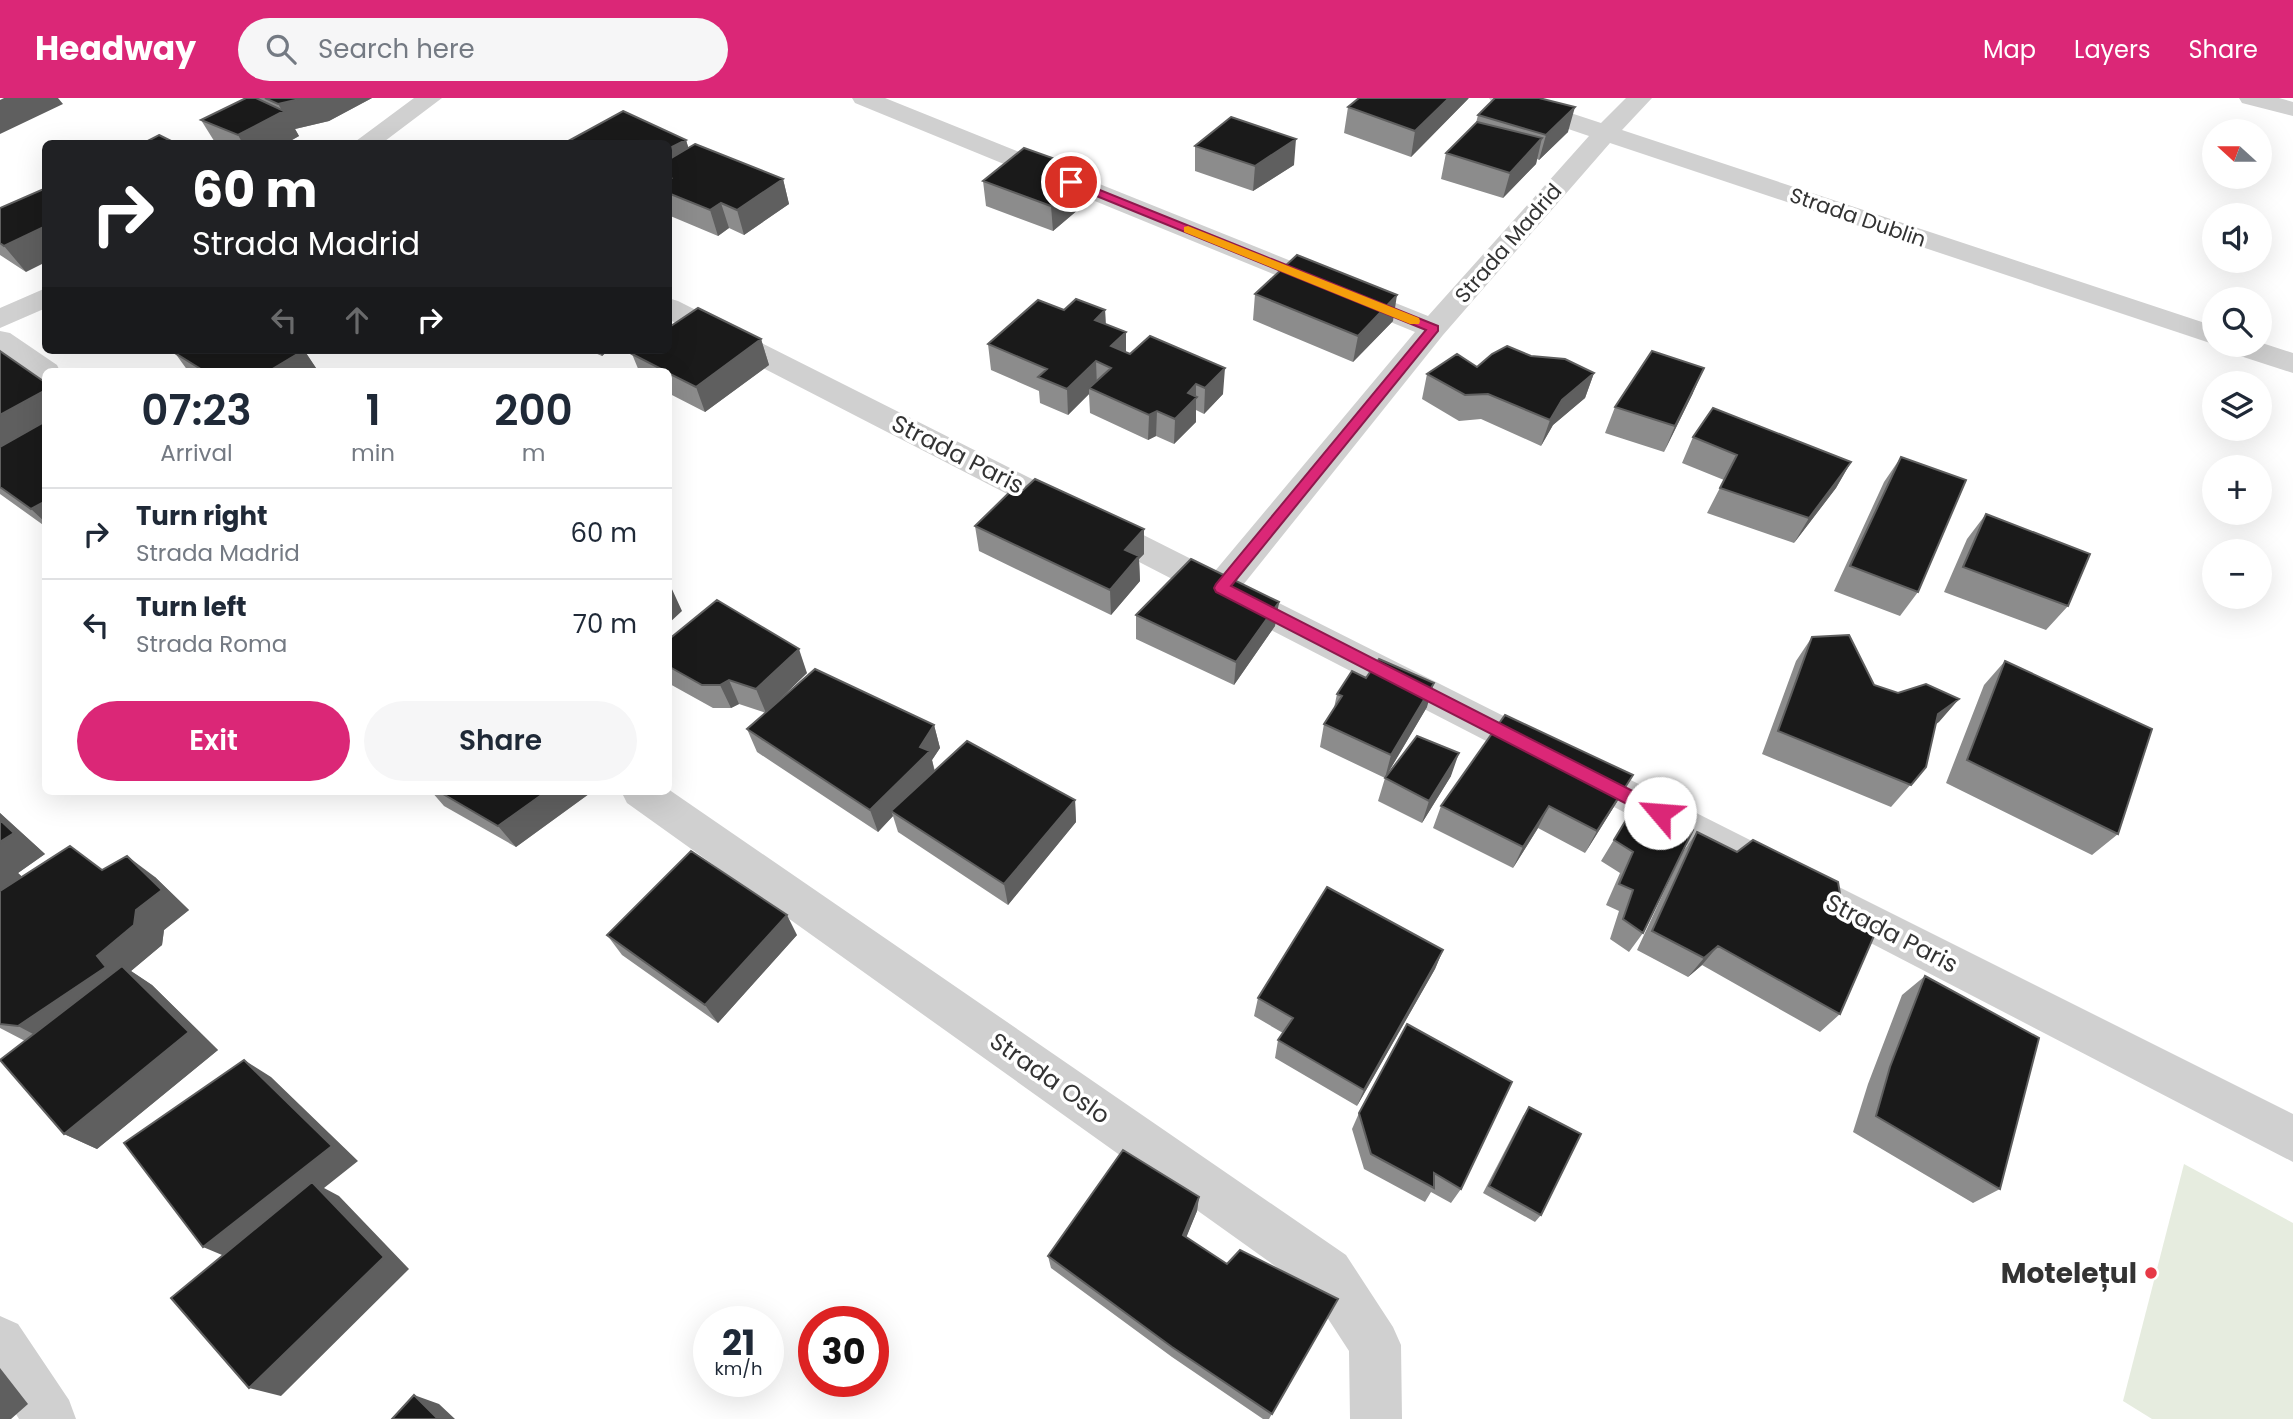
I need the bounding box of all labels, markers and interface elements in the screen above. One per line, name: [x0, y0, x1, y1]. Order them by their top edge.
search box: [238, 18, 728, 81]
text: Headway: [35, 25, 196, 72]
icon: search: [262, 30, 300, 68]
text: Search here: [318, 31, 475, 67]
text: Map: [1983, 33, 2036, 66]
text: Layers: [2074, 33, 2150, 66]
text: Share: [2188, 33, 2258, 66]
north arrow: [2202, 119, 2272, 189]
map controls: [2202, 119, 2272, 609]
pin: [1041, 152, 1101, 212]
text: 60 m: [192, 156, 317, 224]
icon: arrive: [1052, 163, 1090, 201]
icon: right: [77, 168, 168, 259]
street label: Strada Madrid: [1448, 177, 1568, 309]
street label: Strada Dublin: [1786, 180, 1930, 254]
button: sound: [2202, 203, 2272, 273]
text: Strada Madrid: [192, 221, 420, 266]
button: search: [2202, 287, 2272, 357]
icon: left: [265, 301, 303, 339]
icon: ahead: [338, 301, 376, 339]
icon: right: [411, 301, 449, 339]
button: layers: [2202, 371, 2272, 441]
text: 07:23: [141, 381, 252, 440]
text: 1: [365, 381, 381, 440]
text: 200: [494, 381, 573, 440]
street label: Strada Paris: [886, 407, 1030, 501]
text: Arrival: [160, 437, 233, 469]
text: min: [351, 437, 395, 469]
text: m: [522, 437, 545, 469]
button: +: [2202, 455, 2272, 525]
text: Turn right: [136, 498, 268, 534]
icon: right: [77, 515, 115, 553]
text: 60 m: [570, 515, 637, 551]
text: Strada Madrid: [136, 537, 300, 569]
button: −: [2202, 539, 2272, 609]
text: Turn left: [136, 589, 247, 625]
icon: left: [77, 606, 115, 644]
text: 70 m: [573, 606, 637, 642]
text: Strada Roma: [136, 628, 287, 660]
button: Exit: [77, 701, 350, 781]
button: Share: [364, 701, 637, 781]
position arrow: [1623, 776, 1697, 850]
street label: Strada Paris: [1820, 886, 1964, 980]
street label: Strada Oslo: [983, 1024, 1117, 1132]
place label: Motelețul: [2001, 1254, 2137, 1293]
marker: Motelețul: [2143, 1265, 2159, 1281]
speed limit sign: 30: [798, 1306, 889, 1397]
text: 21: [722, 1318, 755, 1367]
text: km/h: [715, 1356, 762, 1381]

